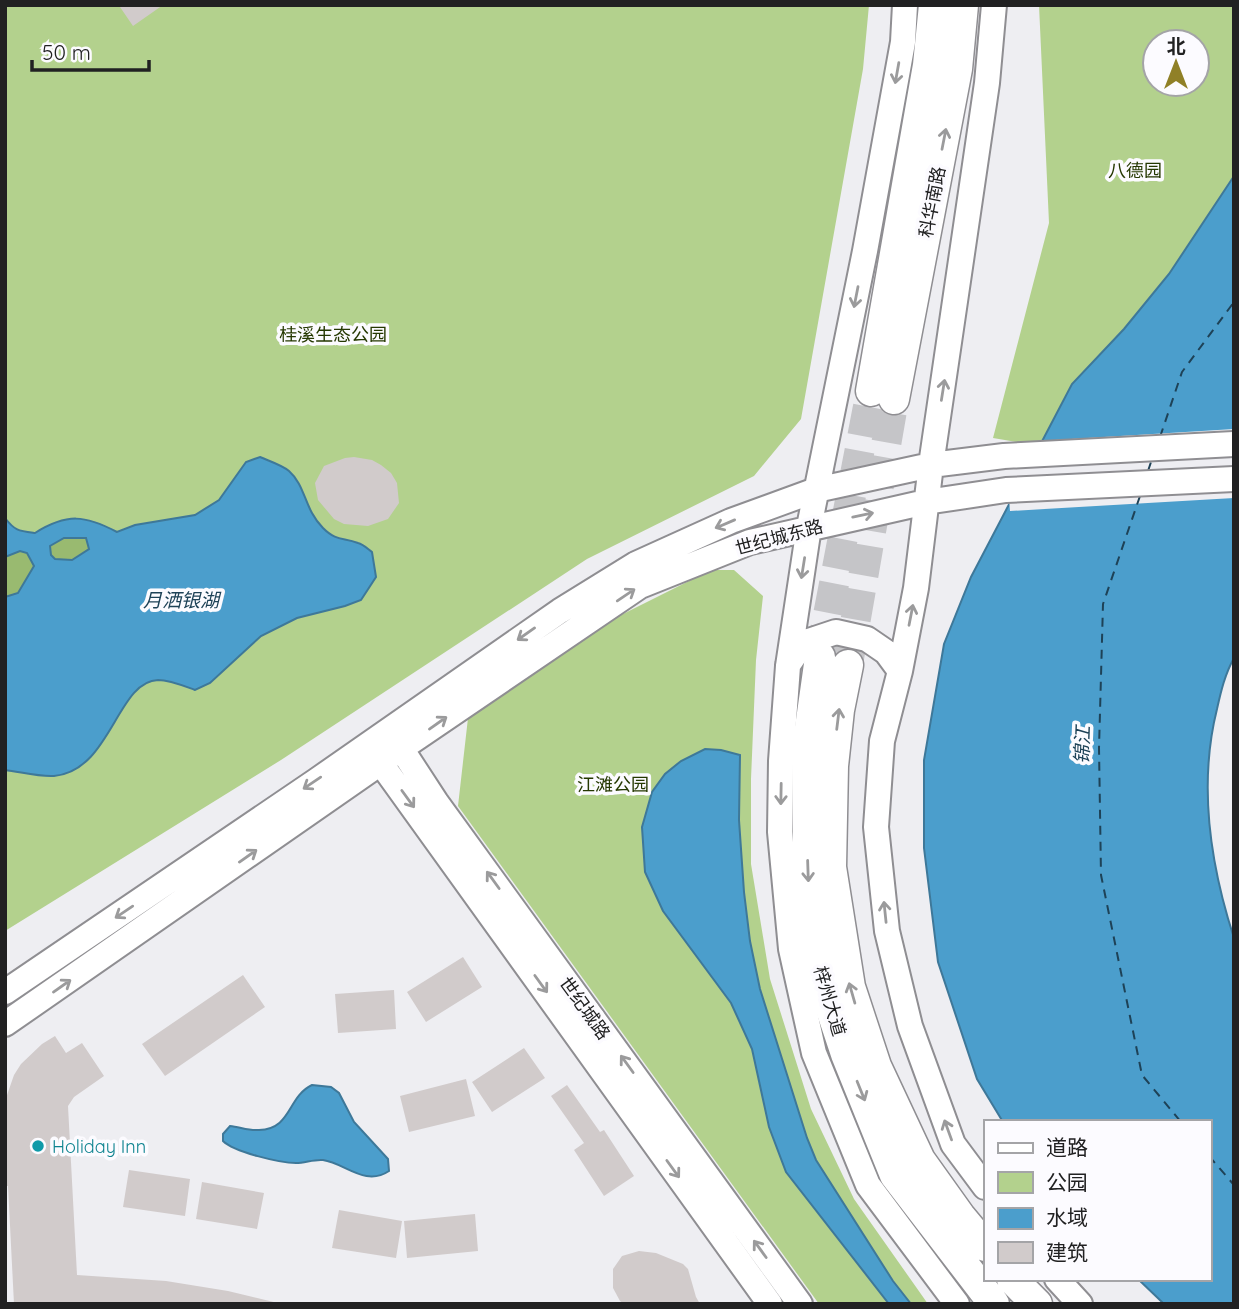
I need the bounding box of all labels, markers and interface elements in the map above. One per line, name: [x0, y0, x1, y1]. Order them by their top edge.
scale bar: [32, 28, 149, 72]
north arrow: [1141, 28, 1211, 98]
text: 北: [1166, 34, 1186, 58]
text: 50 m: [42, 39, 91, 65]
one-way arrow: [890, 61, 903, 84]
one-way arrow: [938, 128, 951, 151]
park label: 八德园: [1108, 159, 1162, 182]
street label: 科华南路: [914, 164, 950, 240]
one-way arrow: [848, 285, 862, 308]
park label: 桂溪生态公园: [279, 323, 387, 346]
one-way arrow: [937, 379, 950, 402]
one-way arrow: [851, 508, 874, 522]
street label: 世纪城东路: [733, 514, 825, 560]
one-way arrow: [715, 519, 736, 532]
one-way arrow: [796, 556, 809, 579]
water label: 月洒银湖: [143, 588, 222, 612]
one-way arrow: [616, 588, 635, 602]
one-way arrow: [904, 604, 918, 627]
one-way arrow: [517, 627, 536, 641]
one-way arrow: [831, 708, 844, 731]
one-way arrow: [428, 716, 447, 730]
water label: 锦江: [1069, 724, 1095, 764]
park label: 江滩公园: [577, 773, 649, 796]
one-way arrow: [303, 776, 322, 791]
one-way arrow: [774, 782, 787, 805]
one-way arrow: [401, 789, 415, 808]
one-way arrow: [238, 849, 257, 863]
one-way arrow: [802, 859, 815, 882]
one-way arrow: [486, 871, 500, 890]
one-way arrow: [878, 901, 891, 924]
one-way arrow: [115, 904, 134, 919]
street label: 梓州大道: [809, 963, 851, 1039]
street label: 世纪城路: [555, 972, 615, 1044]
one-way arrow: [534, 974, 548, 993]
one-way arrow: [52, 979, 71, 993]
one-way arrow: [845, 982, 858, 1004]
one-way arrow: [619, 1055, 634, 1074]
one-way arrow: [855, 1079, 868, 1101]
one-way arrow: [941, 1120, 954, 1142]
legend: [984, 1120, 1211, 1281]
text: 道路: [1046, 1134, 1088, 1160]
place label: Holiday Inn: [52, 1135, 146, 1158]
marker: Holiday Inn: [30, 1138, 46, 1154]
one-way arrow: [666, 1159, 680, 1178]
text: 公园: [1046, 1169, 1088, 1195]
text: 水域: [1046, 1204, 1088, 1230]
text: 建筑: [1046, 1239, 1088, 1265]
one-way arrow: [753, 1240, 768, 1258]

